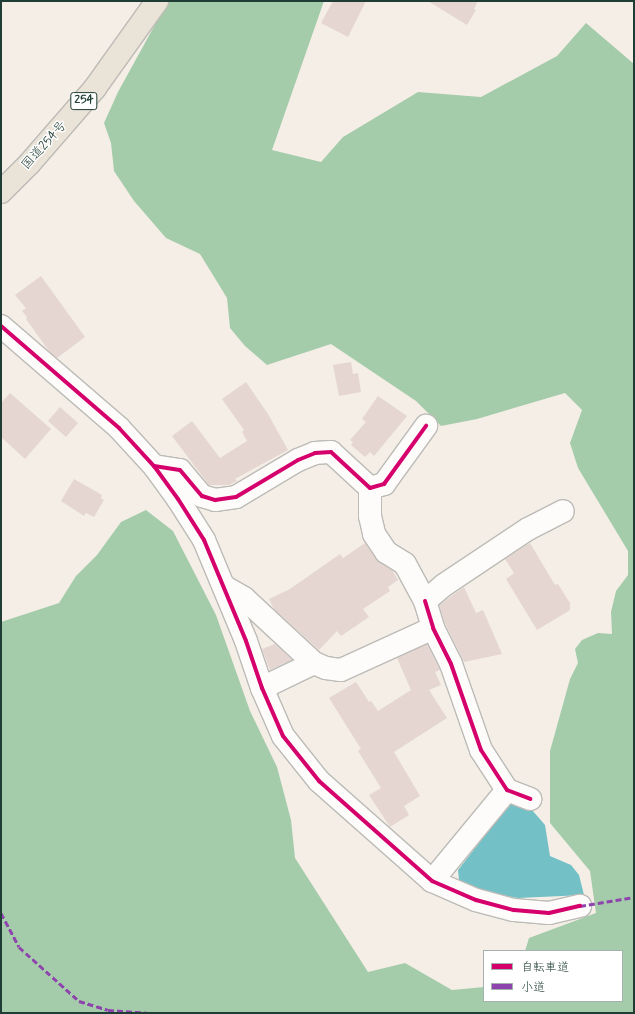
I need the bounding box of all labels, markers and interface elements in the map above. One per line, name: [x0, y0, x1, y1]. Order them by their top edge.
road number: 254: [70, 91, 98, 111]
street label: 国道254号: [19, 119, 71, 173]
legend: [483, 950, 623, 1002]
text: 自転車道: [521, 960, 569, 976]
text: 小道: [521, 980, 545, 996]

